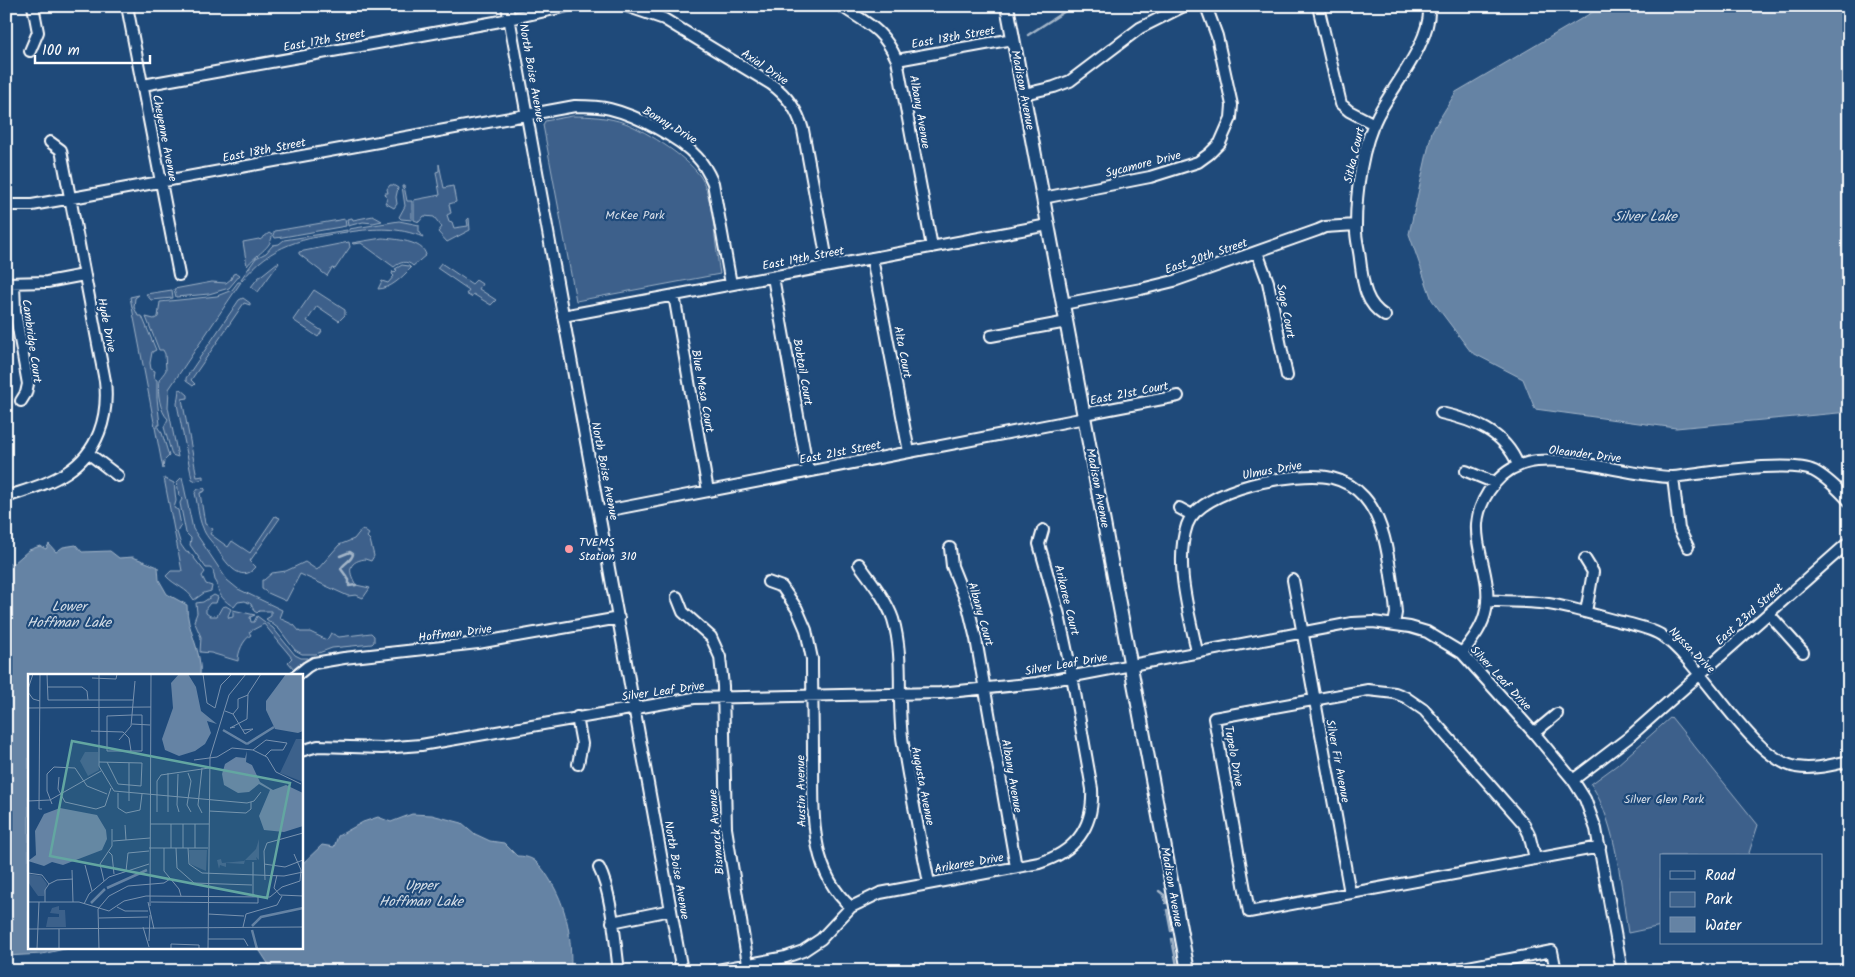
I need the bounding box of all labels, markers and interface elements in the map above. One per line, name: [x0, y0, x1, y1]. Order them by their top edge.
street label: East 18th Street: [910, 21, 997, 54]
street label: North Boise Avenue: [513, 22, 550, 125]
street label: East 17th Street: [282, 24, 367, 57]
scale bar: [35, 32, 150, 64]
text: 100 m: [42, 39, 80, 63]
street label: Axial Drive: [737, 45, 793, 91]
street label: Madison Avenue: [1005, 49, 1040, 132]
street label: Albany Avenue: [904, 74, 935, 151]
street label: Cheyenne Avenue: [147, 93, 182, 184]
street label: Bonny Drive: [639, 101, 701, 150]
street label: Sitka Court: [1339, 125, 1370, 185]
street label: East 18th Street: [221, 133, 308, 168]
street label: Sycamore Drive: [1103, 146, 1183, 183]
park label: McKee Park: [605, 206, 665, 225]
water label: Silver Lake: [1613, 206, 1679, 228]
street label: East 20th Street: [1162, 233, 1250, 280]
street label: East 19th Street: [760, 241, 846, 276]
street label: Sage Court: [1271, 282, 1300, 340]
street label: Hyde Drive: [92, 296, 121, 354]
street label: Cambridge Court: [16, 298, 47, 385]
street label: Alta Court: [888, 325, 917, 380]
street label: Bobtail Court: [787, 337, 818, 407]
street label: Blue Mesa Court: [686, 348, 719, 434]
street label: East 21st Court: [1088, 377, 1170, 410]
street label: North Boise Avenue: [586, 420, 623, 523]
street label: East 21st Street: [798, 435, 883, 470]
street label: Oleander Drive: [1548, 441, 1623, 468]
street label: Madison Avenue: [1080, 447, 1115, 530]
street label: Ulmus Drive: [1241, 456, 1304, 485]
place label: TVEMS Station 310: [579, 533, 636, 566]
marker: TVEMS Station 310: [563, 543, 575, 555]
street label: Arikaree Court: [1049, 563, 1085, 638]
street label: East 23rd Street: [1711, 578, 1788, 650]
street label: Albany Court: [962, 580, 999, 649]
water label: Lower Hoffman Lake: [27, 596, 113, 634]
street label: Hoffman Drive: [417, 619, 493, 647]
street label: Nyssa Drive: [1664, 623, 1720, 679]
street label: Silver Leaf Drive: [1465, 641, 1536, 716]
street label: Silver Leaf Drive: [1023, 648, 1109, 681]
inset map: [28, 674, 302, 950]
street label: Silver Leaf Drive: [620, 676, 706, 707]
street label: Silver Fir Avenue: [1320, 718, 1355, 805]
street label: Tupelo Drive: [1219, 724, 1248, 789]
street label: Albany Avenue: [996, 738, 1027, 815]
street label: Augusta Avenue: [906, 745, 940, 828]
street label: Austin Avenue: [791, 754, 812, 827]
street label: Bismarck Avenue: [703, 788, 730, 876]
park label: Silver Glen Park: [1624, 790, 1704, 809]
street label: North Boise Avenue: [658, 819, 695, 922]
street label: Madison Avenue: [1155, 846, 1188, 929]
street label: Arikaree Drive: [933, 848, 1006, 879]
legend: [1660, 854, 1822, 944]
text: Road: [1705, 864, 1736, 888]
water label: Upper Hoffman Lake: [379, 875, 465, 913]
text: Park: [1705, 888, 1733, 912]
text: Water: [1705, 914, 1742, 938]

